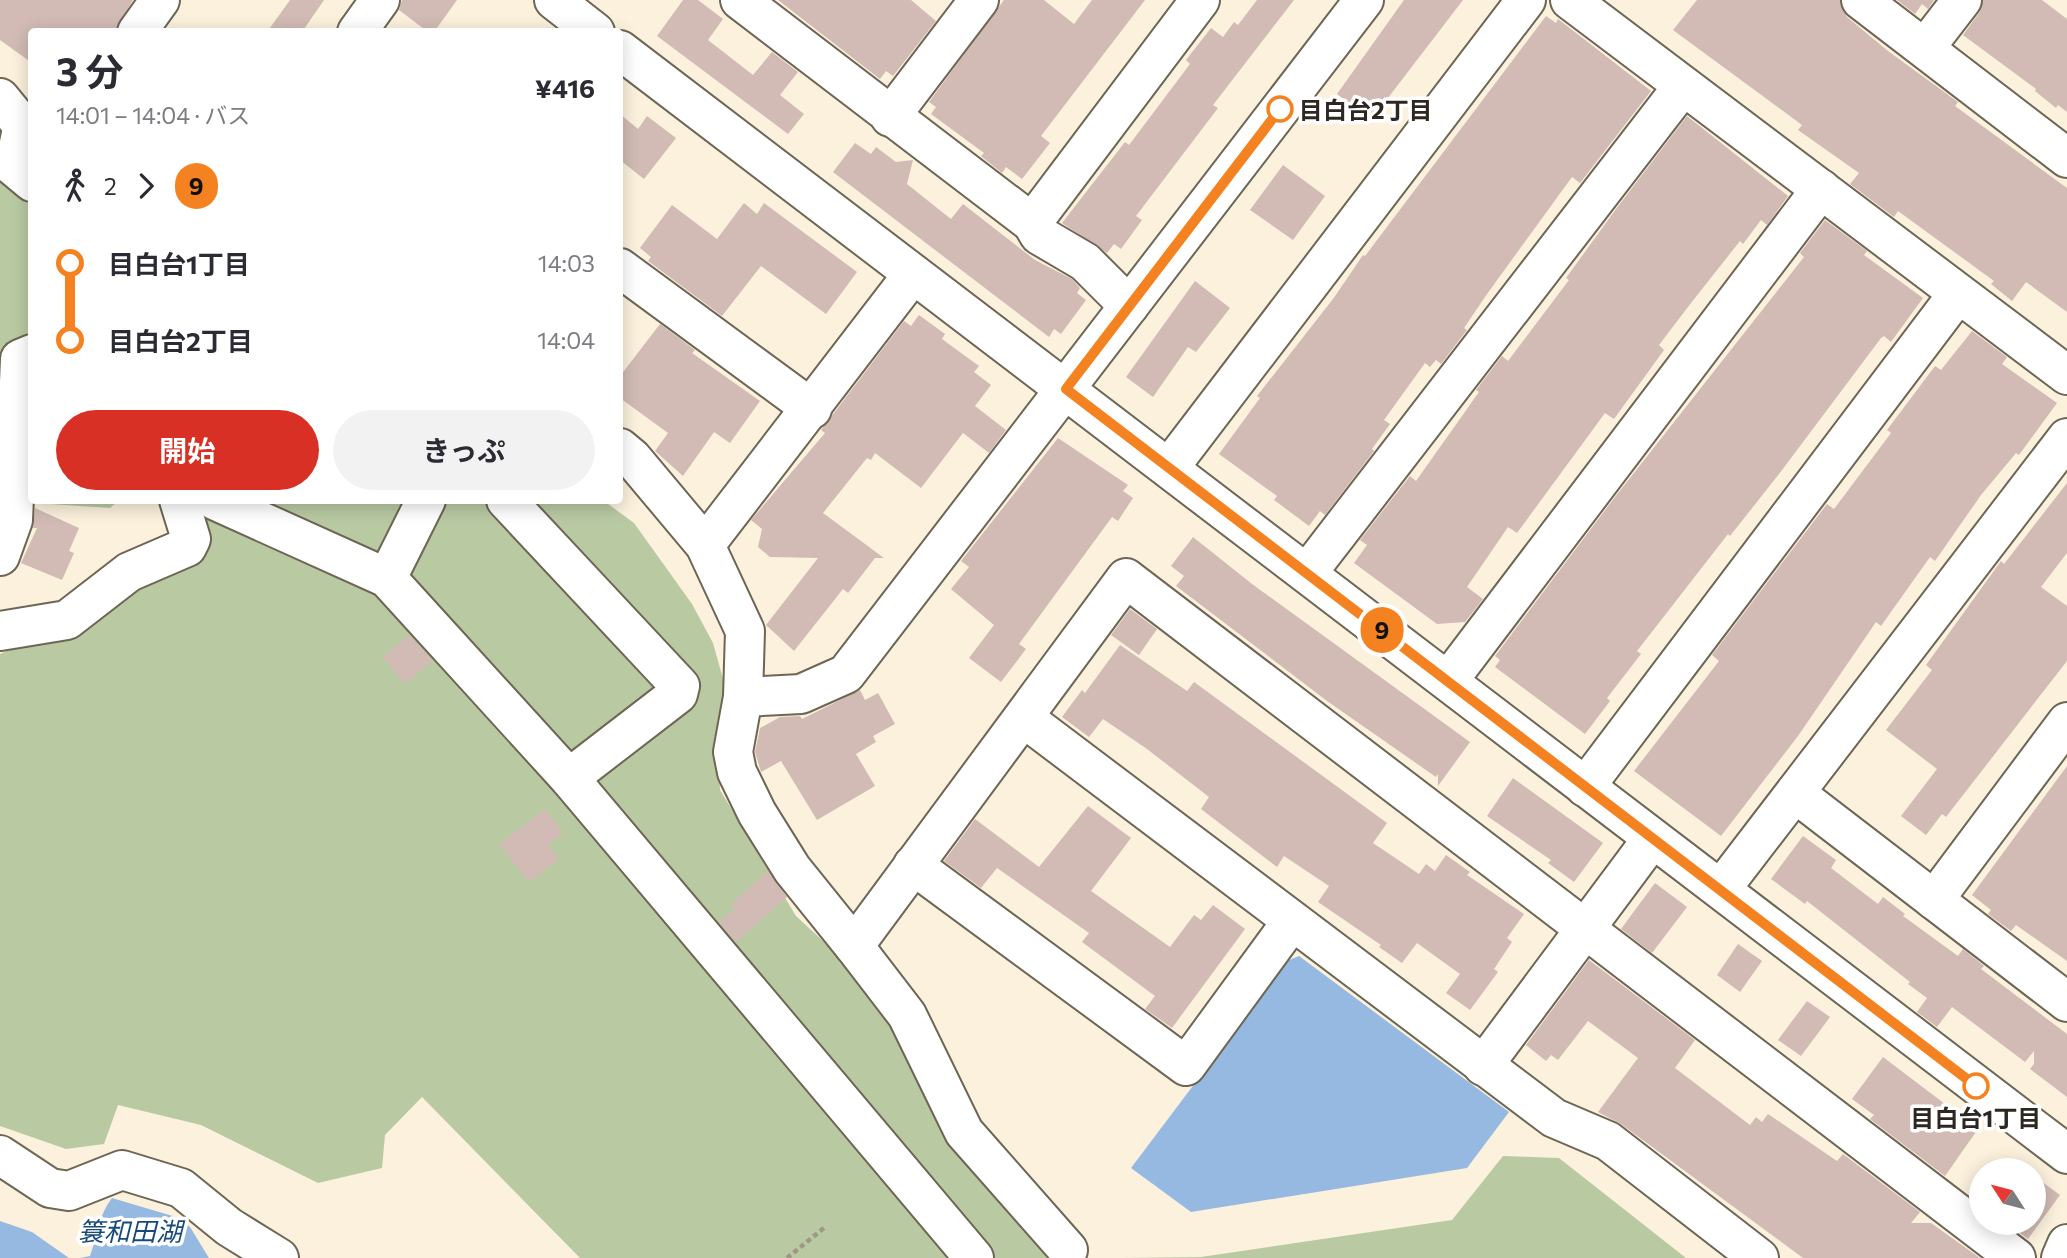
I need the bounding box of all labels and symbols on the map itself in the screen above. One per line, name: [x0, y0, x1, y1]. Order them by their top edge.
place label: 目白台2丁目: [1299, 95, 1433, 124]
marker: 目白台2丁目: [1267, 96, 1293, 122]
line badge: 9: [1359, 607, 1405, 653]
marker: 目白台1丁目: [1963, 1073, 1989, 1099]
place label: 目白台1丁目: [1911, 1103, 2041, 1132]
north arrow: [1969, 1158, 2046, 1236]
water label: 簑和田湖: [78, 1215, 186, 1246]

